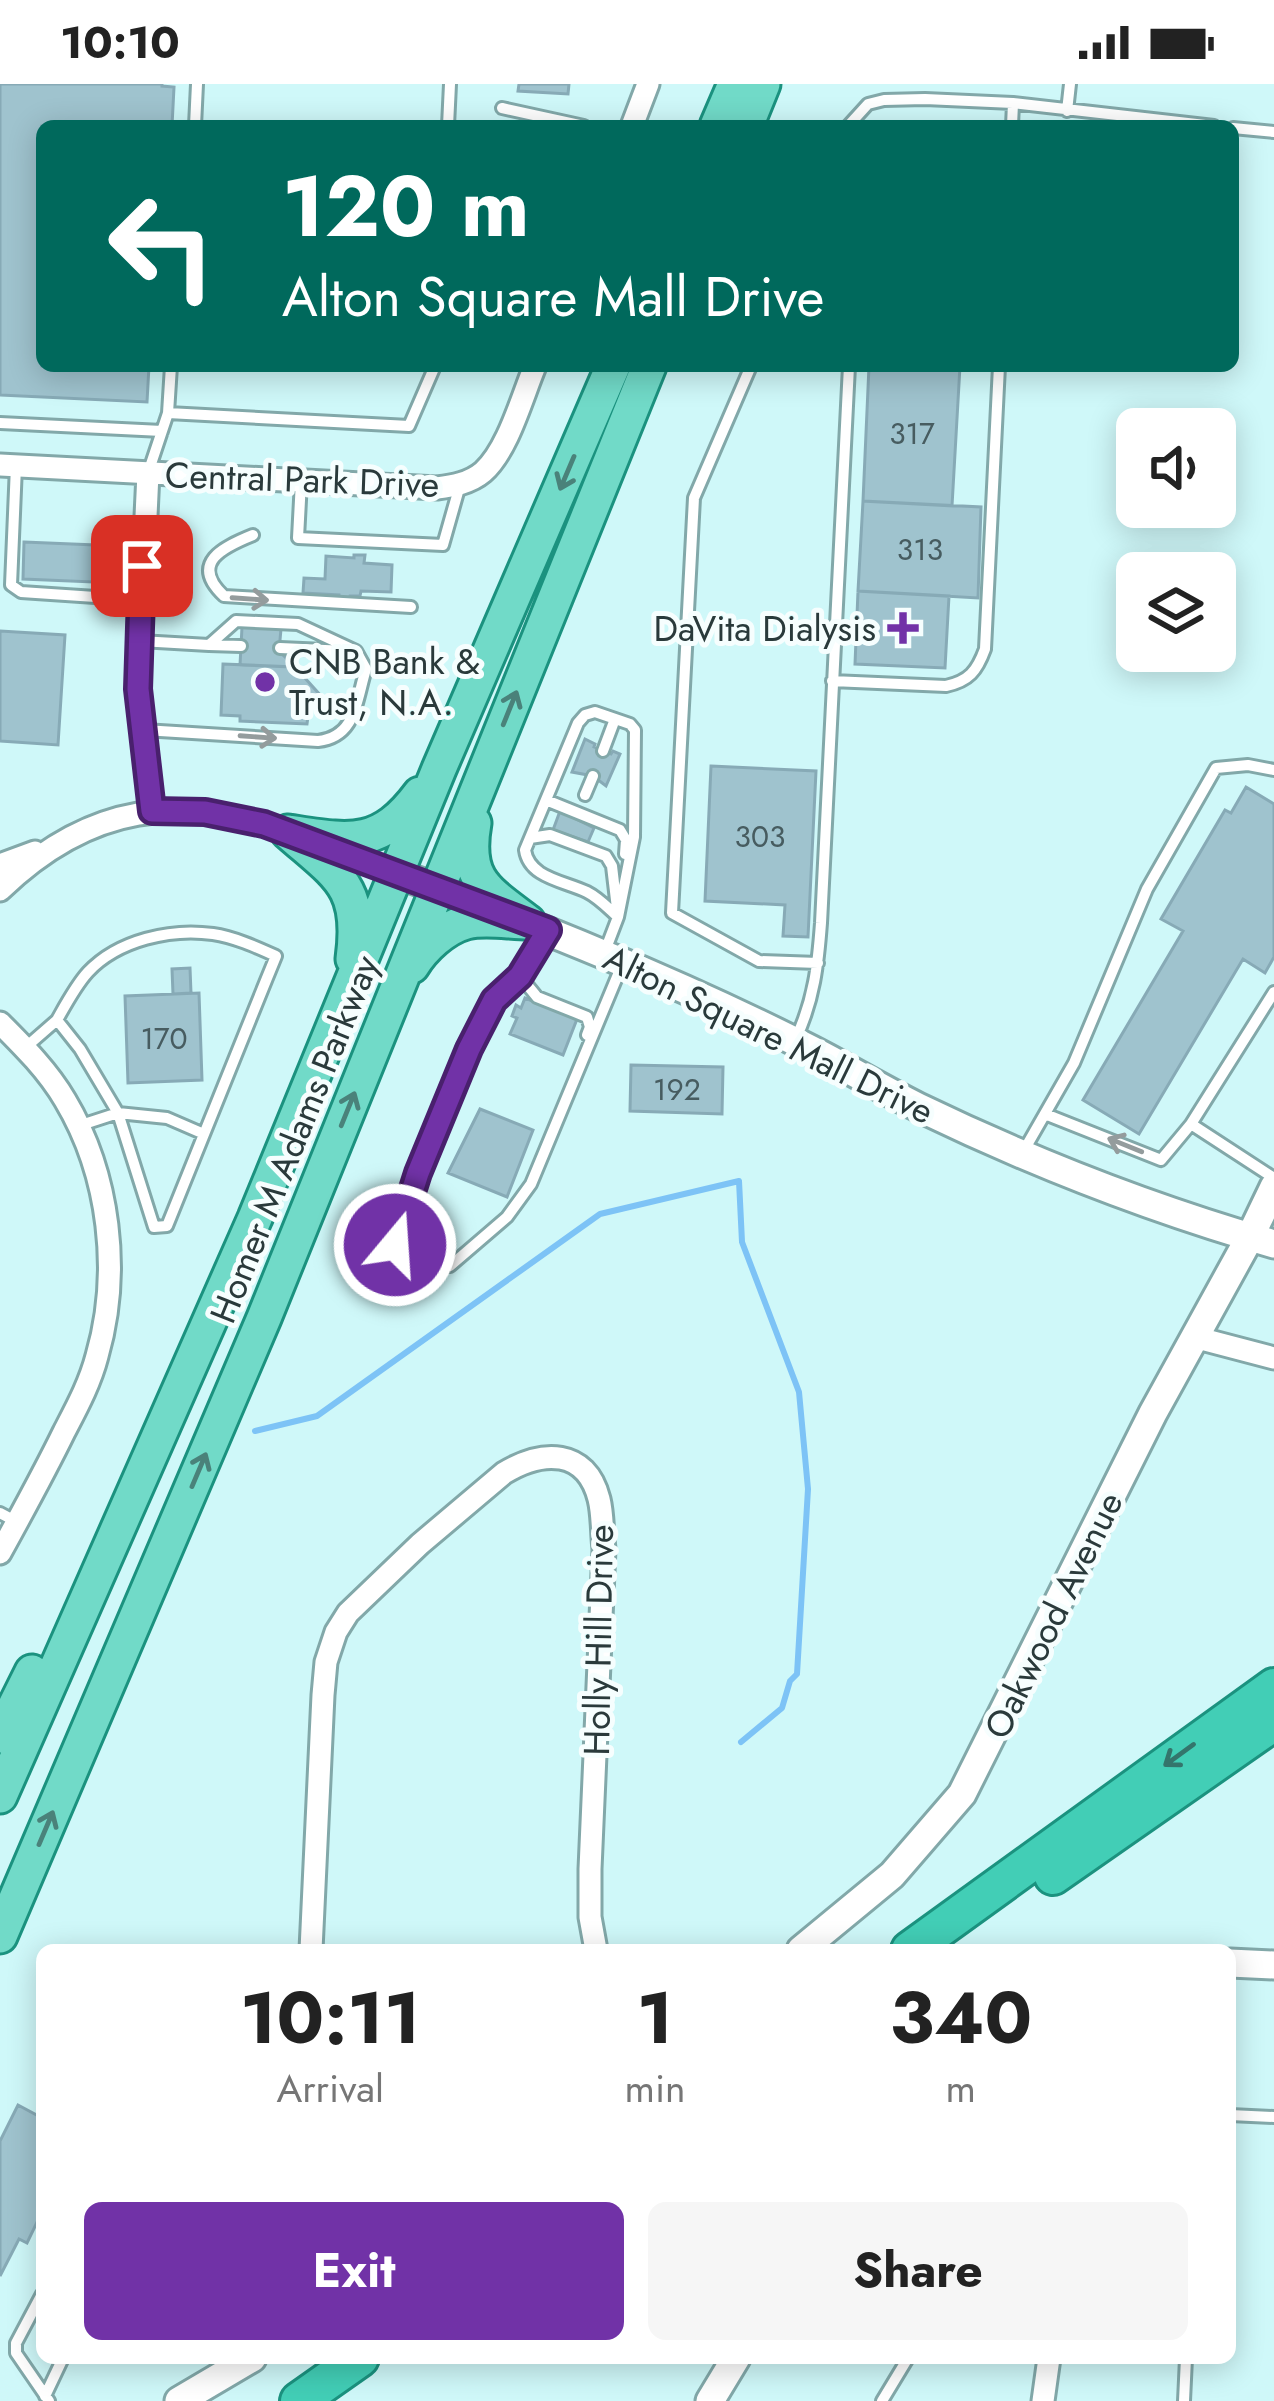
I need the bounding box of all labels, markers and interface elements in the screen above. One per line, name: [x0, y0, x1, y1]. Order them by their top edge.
text: 10:10: [60, 10, 180, 75]
text: 120 m: [282, 146, 530, 268]
icon: left: [84, 168, 240, 324]
text: Alton Square Mall Drive: [282, 258, 824, 336]
map controls: [1116, 408, 1236, 672]
button: sound: [1116, 408, 1236, 528]
house number: 317: [889, 412, 935, 455]
street label: Central Park Drive: [164, 448, 440, 510]
one-way arrow: [555, 454, 576, 491]
pin: [91, 515, 193, 617]
house number: 313: [897, 528, 943, 571]
icon: arrive: [109, 533, 175, 599]
button: layers: [1116, 552, 1236, 672]
one-way arrow: [229, 587, 268, 610]
place label: DaVita Dialysis: [654, 602, 876, 654]
marker: DaVita Dialysis: [887, 612, 919, 644]
place label: CNB Bank & Trust, N.A.: [289, 635, 480, 728]
marker: CNB Bank & Trust, N.A.: [252, 669, 278, 695]
one-way arrow: [500, 691, 522, 728]
one-way arrow: [238, 726, 277, 749]
house number: 303: [735, 815, 785, 858]
street label: Alton Square Mall Drive: [595, 931, 943, 1137]
street label: Homer M Adams Parkway: [196, 947, 392, 1331]
house number: 170: [140, 1017, 188, 1060]
house number: 192: [653, 1068, 701, 1111]
one-way arrow: [339, 1091, 360, 1128]
one-way arrow: [1107, 1133, 1144, 1155]
position arrow: [332, 1182, 458, 1308]
one-way arrow: [190, 1452, 211, 1489]
street label: Oakwood Avenue: [971, 1483, 1135, 1747]
street label: Holly Hill Drive: [570, 1524, 626, 1756]
one-way arrow: [1163, 1742, 1196, 1767]
one-way arrow: [37, 1810, 58, 1847]
text: 10:11: [240, 1966, 421, 2070]
text: 1: [637, 1966, 673, 2070]
text: 340: [889, 1966, 1032, 2070]
text: Arrival: [277, 2060, 384, 2117]
text: min: [625, 2060, 686, 2117]
text: m: [946, 2060, 976, 2117]
button: Exit: [84, 2202, 624, 2340]
button: Share: [648, 2202, 1188, 2340]

